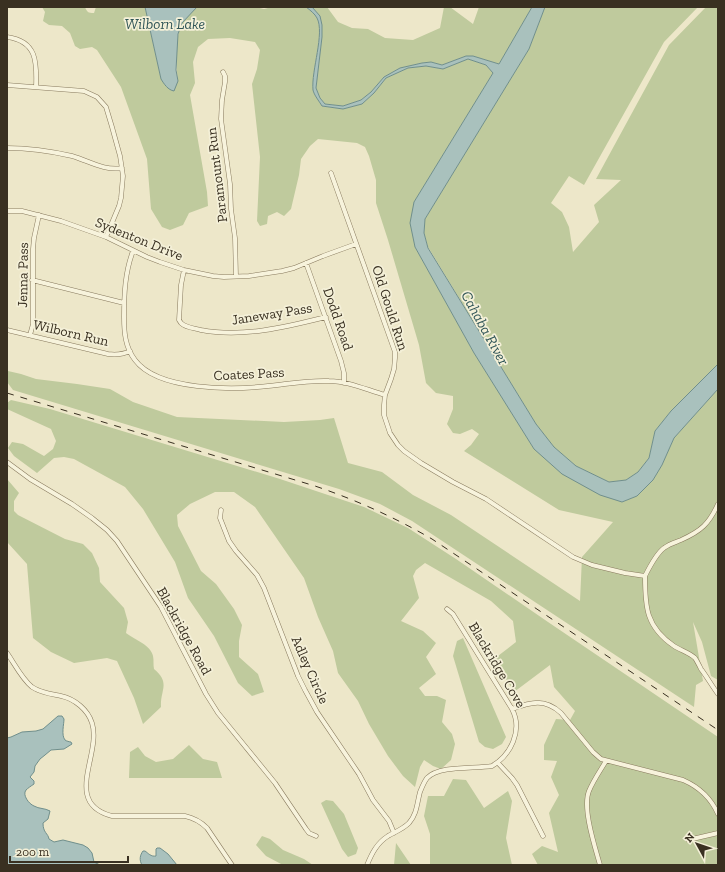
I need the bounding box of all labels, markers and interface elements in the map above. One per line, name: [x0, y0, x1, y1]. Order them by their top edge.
water label: Wilborn Lake: [125, 15, 205, 33]
street label: Paramount Run: [203, 127, 231, 223]
street label: Sydenton Drive: [93, 214, 186, 264]
street label: Jenna Pass: [14, 242, 32, 308]
street label: Old Gould Run: [368, 263, 412, 353]
street label: Dodd Road: [319, 285, 357, 353]
water label: Cahaba River: [457, 288, 513, 369]
street label: Janeway Pass: [230, 299, 314, 329]
street label: Wilborn Run: [32, 316, 110, 350]
street label: Coates Pass: [213, 364, 285, 384]
street label: Blackridge Road: [153, 584, 215, 678]
street label: Blackridge Cove: [465, 619, 529, 711]
street label: Adley Circle: [288, 634, 333, 707]
north arrow: [677, 824, 717, 864]
text: N: [682, 830, 698, 845]
scale bar: [10, 838, 128, 864]
text: 200 m: [16, 845, 50, 859]

